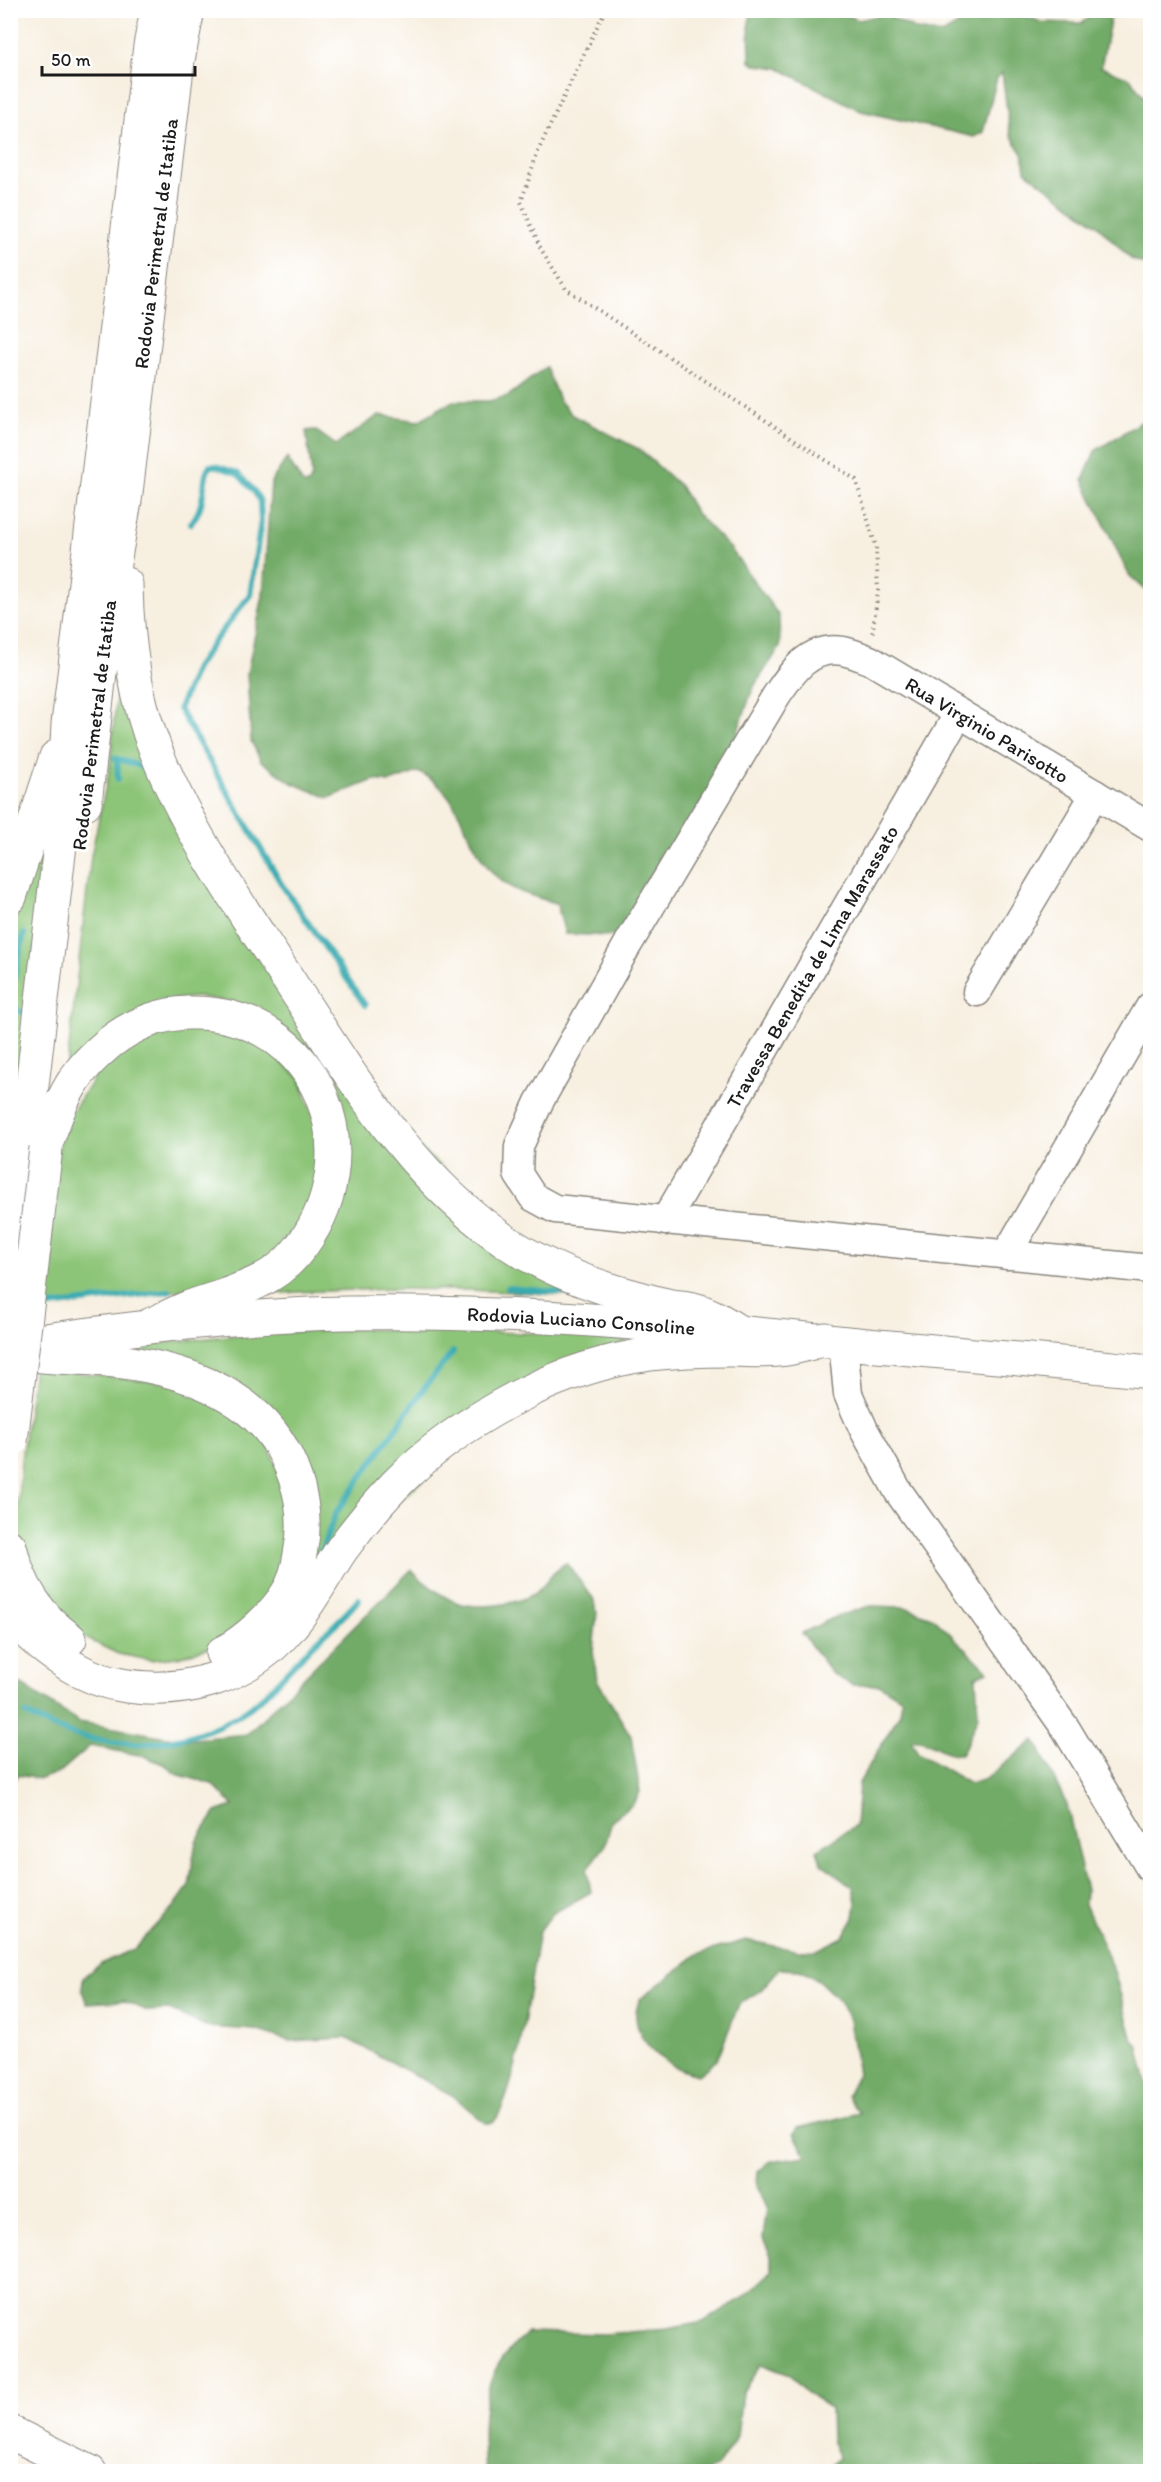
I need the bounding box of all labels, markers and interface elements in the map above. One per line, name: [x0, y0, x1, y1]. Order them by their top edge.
scale bar: [42, 39, 195, 77]
text: 50 m: [51, 49, 91, 71]
street label: Rodovia Perimetral de Itatiba: [129, 116, 183, 370]
street label: Rodovia Perimetral de Itatiba: [67, 598, 121, 851]
street label: Rua Virginio Parisotto: [901, 672, 1073, 788]
street label: Travessa Benedita de Lima Marassato: [721, 821, 903, 1112]
street label: Rodovia Luciano Consoline: [467, 1302, 696, 1340]

